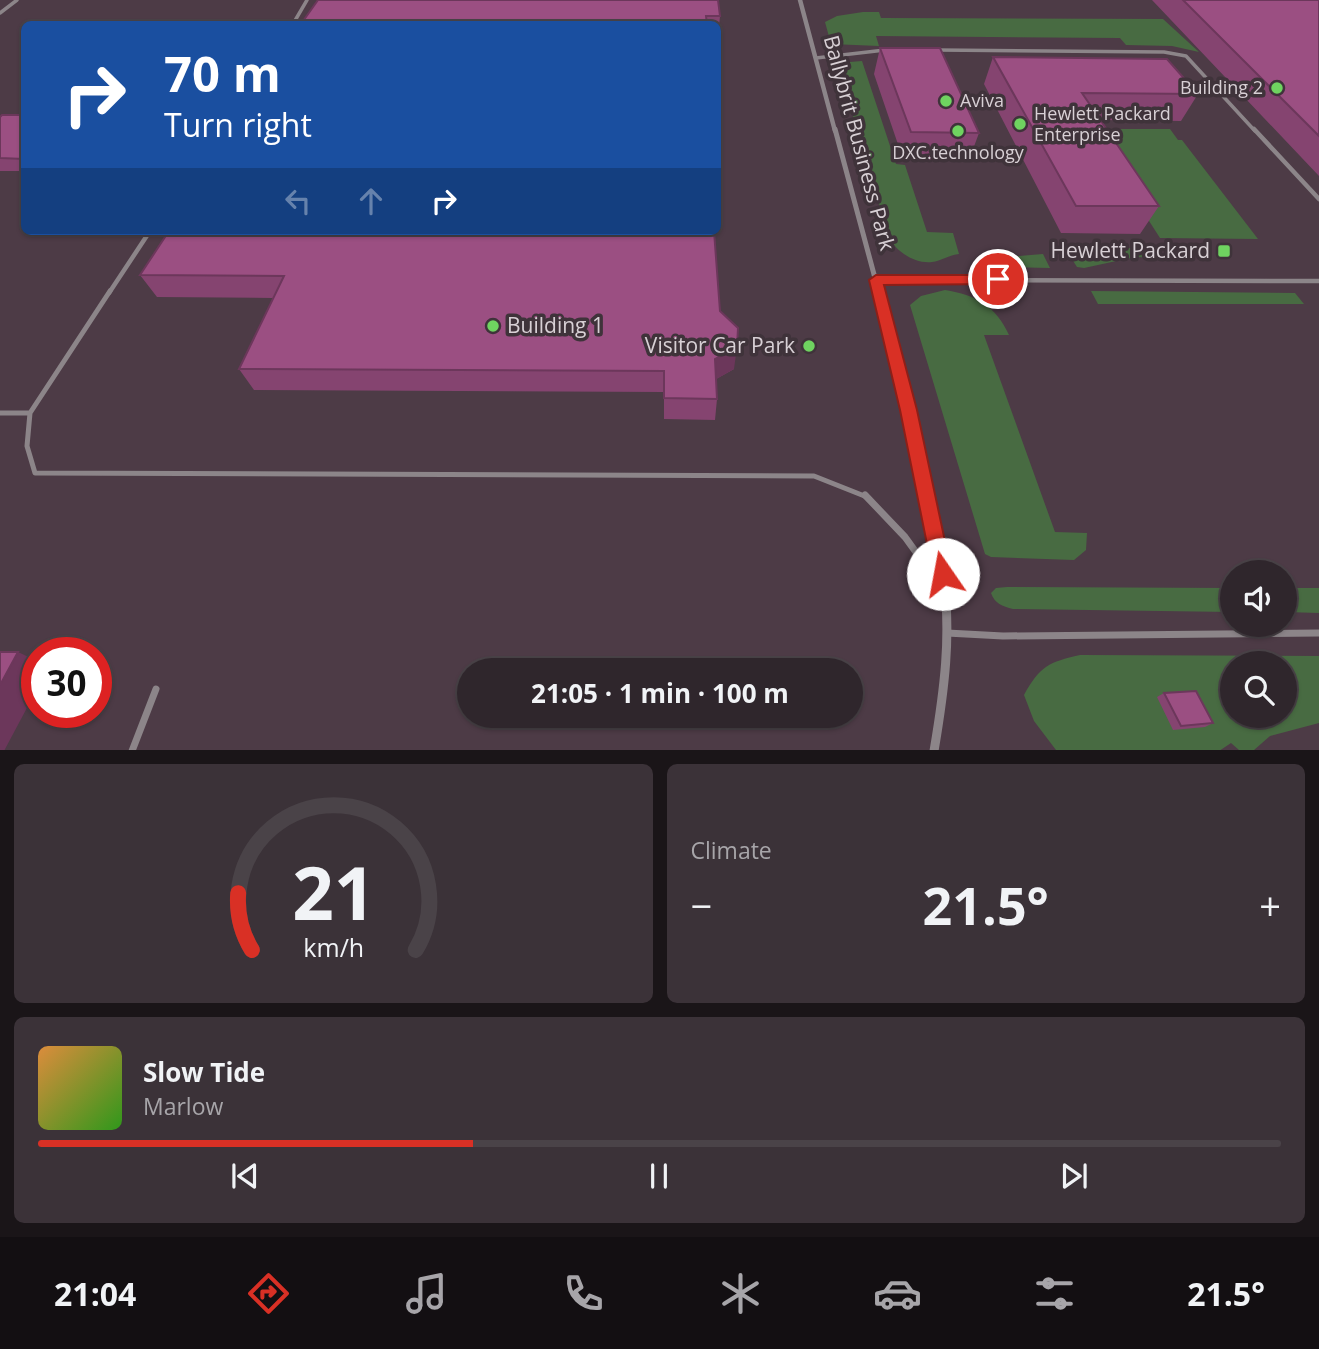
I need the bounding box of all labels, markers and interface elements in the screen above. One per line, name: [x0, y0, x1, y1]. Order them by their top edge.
street label: Ballybrit Business Park: [818, 32, 902, 254]
text: 70 m: [164, 40, 281, 106]
icon: right: [49, 49, 140, 140]
place label: Building 2: [1180, 75, 1263, 99]
marker: Building 2: [1269, 80, 1285, 96]
place label: Aviva: [960, 88, 1004, 112]
marker: Aviva: [938, 93, 954, 109]
place label: Hewlett Packard Enterprise: [1034, 101, 1171, 146]
text: Turn right: [164, 103, 312, 146]
marker: Hewlett Packard Enterprise: [1012, 116, 1028, 132]
marker: DXC.technology: [950, 123, 966, 139]
place label: DXC.technology: [892, 140, 1025, 164]
icon: left: [279, 182, 317, 220]
icon: ahead: [352, 182, 390, 220]
icon: right: [425, 182, 463, 220]
place label: Hewlett Packard: [1050, 236, 1210, 264]
marker: Hewlett Packard: [1216, 243, 1232, 259]
pin: [968, 249, 1028, 309]
icon: arrive: [979, 260, 1017, 298]
place label: Building 1: [507, 311, 604, 339]
marker: Building 1: [485, 318, 501, 334]
place label: Visitor Car Park: [645, 331, 795, 359]
marker: Visitor Car Park: [801, 338, 817, 354]
position arrow: [906, 537, 980, 611]
map controls: [1220, 560, 1297, 728]
button: sound: [1220, 560, 1297, 637]
speed limit sign: 30: [21, 637, 112, 728]
button: search: [1220, 651, 1297, 728]
text: 21:05 · 1 min · 100 m: [531, 675, 789, 711]
text: Climate: [691, 834, 772, 866]
text: 21: [292, 842, 375, 941]
text: 21.5°: [923, 869, 1049, 940]
text: −: [691, 879, 712, 931]
text: +: [1259, 879, 1281, 931]
text: km/h: [303, 929, 364, 963]
text: Slow Tide: [143, 1054, 265, 1090]
text: Marlow: [143, 1090, 223, 1122]
icon: previous: [226, 1157, 264, 1195]
icon: pause: [640, 1157, 678, 1195]
icon: next: [1055, 1157, 1093, 1195]
icon: directions: [244, 1269, 293, 1318]
icon: music: [402, 1269, 451, 1318]
icon: phone: [559, 1269, 608, 1318]
icon: climate: [716, 1269, 765, 1318]
icon: car: [873, 1269, 922, 1318]
icon: filters: [1030, 1269, 1079, 1318]
text: 21:04: [54, 1272, 136, 1315]
text: 21.5°: [1187, 1272, 1265, 1315]

